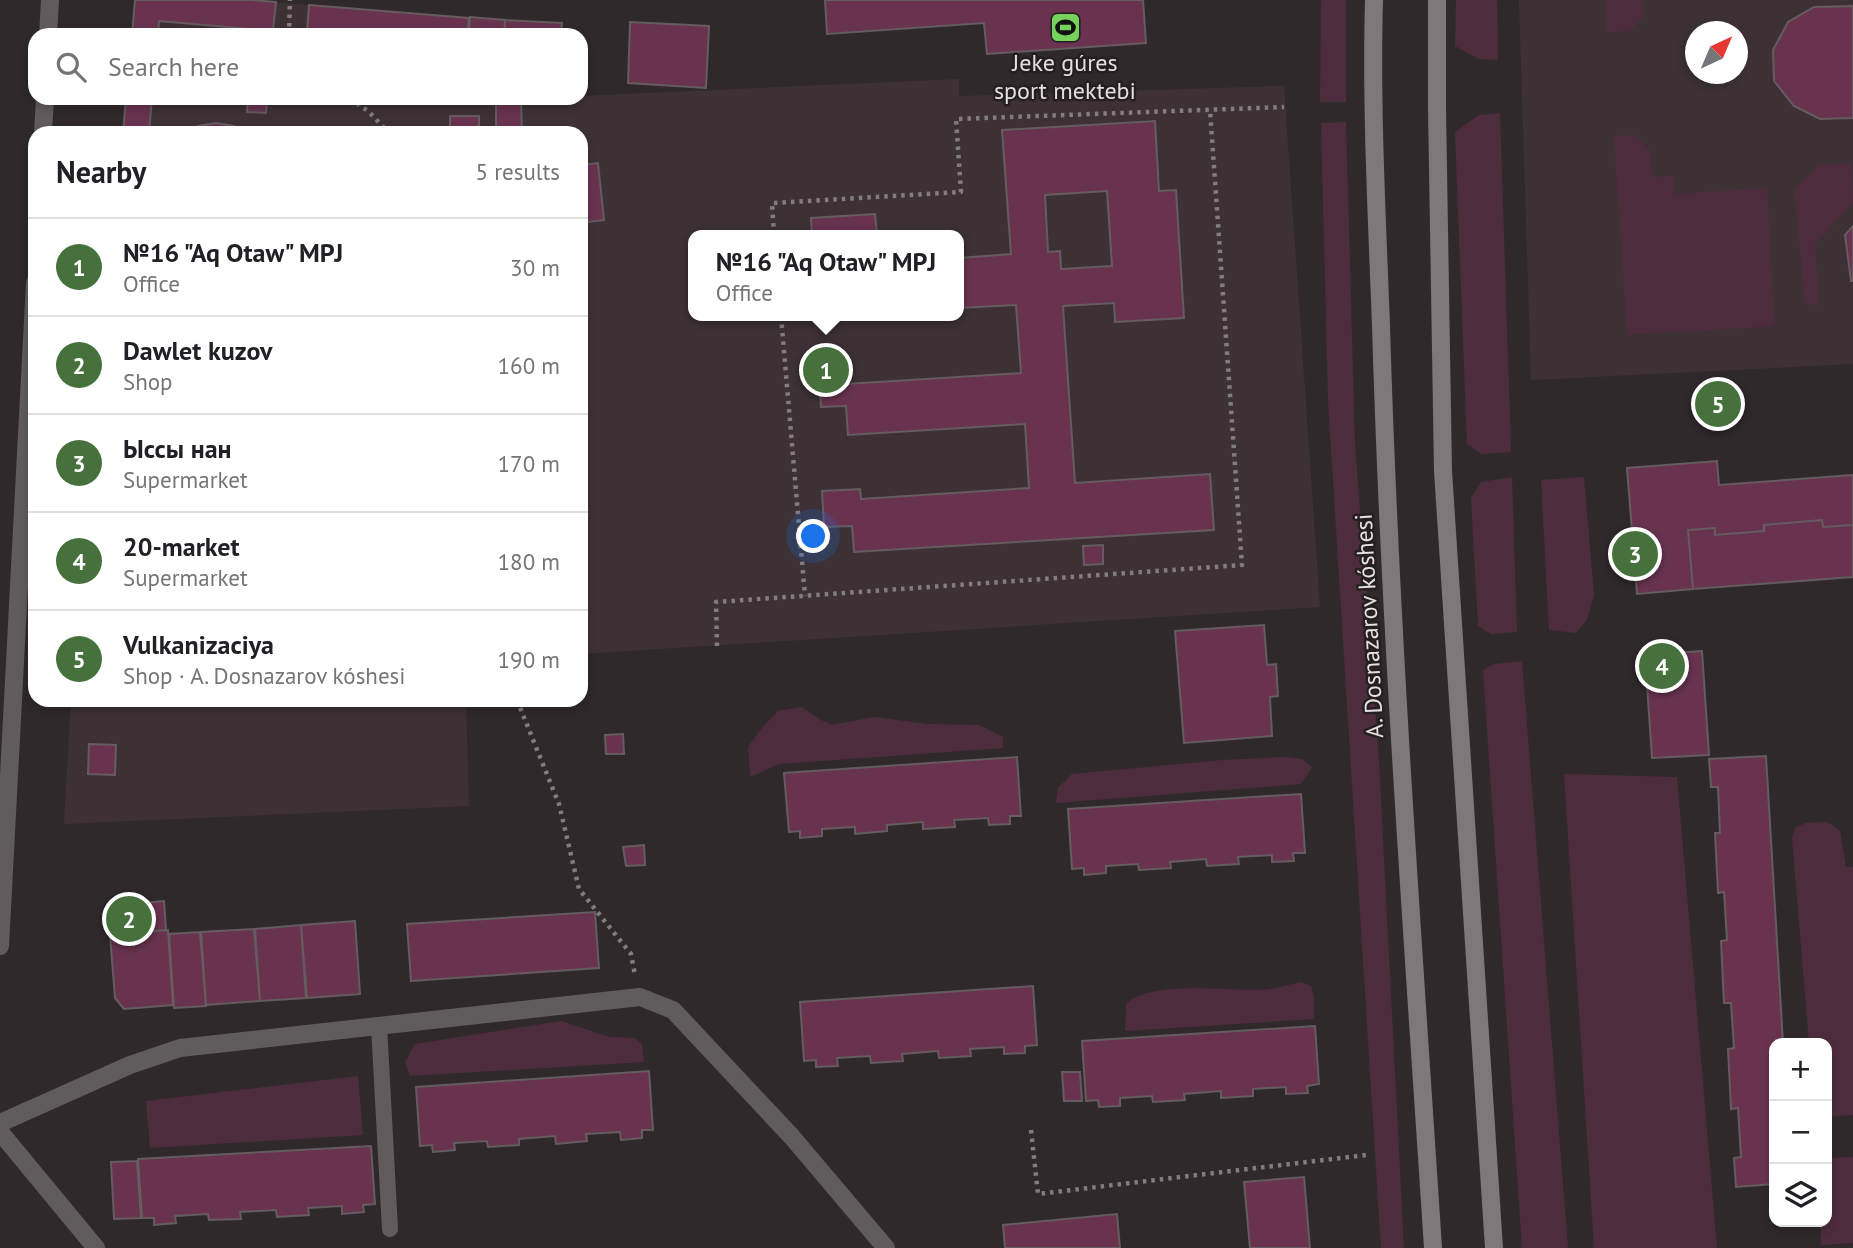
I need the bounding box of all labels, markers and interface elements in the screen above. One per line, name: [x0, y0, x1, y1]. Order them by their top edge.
sports icon: Jeke gúres sport mektebi: [1048, 11, 1082, 45]
north arrow: [1685, 21, 1748, 84]
search box: [28, 28, 588, 105]
place label: Jeke gúres sport mektebi: [994, 47, 1136, 106]
icon: search: [52, 48, 90, 86]
text: Search here: [108, 50, 239, 83]
text: Nearby: [56, 152, 146, 191]
text: 5 results: [476, 157, 560, 186]
popup: [688, 230, 964, 321]
text: №16 "Aq Otaw" MPJ: [123, 236, 343, 269]
text: №16 "Aq Otaw" MPJ: [716, 245, 936, 278]
text: 1: [72, 253, 86, 282]
text: 30 m: [510, 253, 560, 282]
text: Office: [123, 269, 180, 298]
text: Office: [716, 278, 773, 307]
text: Dawlet kuzov: [123, 334, 272, 367]
pin: 1: [803, 344, 849, 396]
text: 2: [72, 351, 86, 380]
text: 160 m: [498, 351, 560, 380]
text: Shop: [123, 367, 173, 396]
pin: 5: [1695, 378, 1741, 430]
text: Ыссы нан: [123, 432, 232, 465]
text: 3: [72, 449, 86, 478]
text: 170 m: [498, 449, 560, 478]
text: Supermarket: [123, 465, 248, 494]
street label: A. Dosnazarov kóshesi: [1348, 513, 1390, 739]
your location: [796, 519, 830, 553]
pin: 3: [1612, 528, 1658, 580]
text: 20-market: [123, 530, 240, 563]
text: 4: [72, 547, 86, 576]
text: 180 m: [498, 547, 560, 576]
text: Supermarket: [123, 563, 248, 592]
text: Vulkanizaciya: [123, 628, 274, 661]
pin: 4: [1639, 640, 1685, 692]
text: 5: [72, 645, 86, 674]
text: 190 m: [498, 645, 560, 674]
text: Shop · A. Dosnazarov kóshesi: [123, 661, 405, 690]
pin: 2: [106, 893, 152, 945]
map controls: [1769, 1038, 1832, 1227]
button: +: [1769, 1038, 1832, 1101]
button: −: [1769, 1101, 1832, 1164]
button: layers: [1769, 1164, 1832, 1227]

